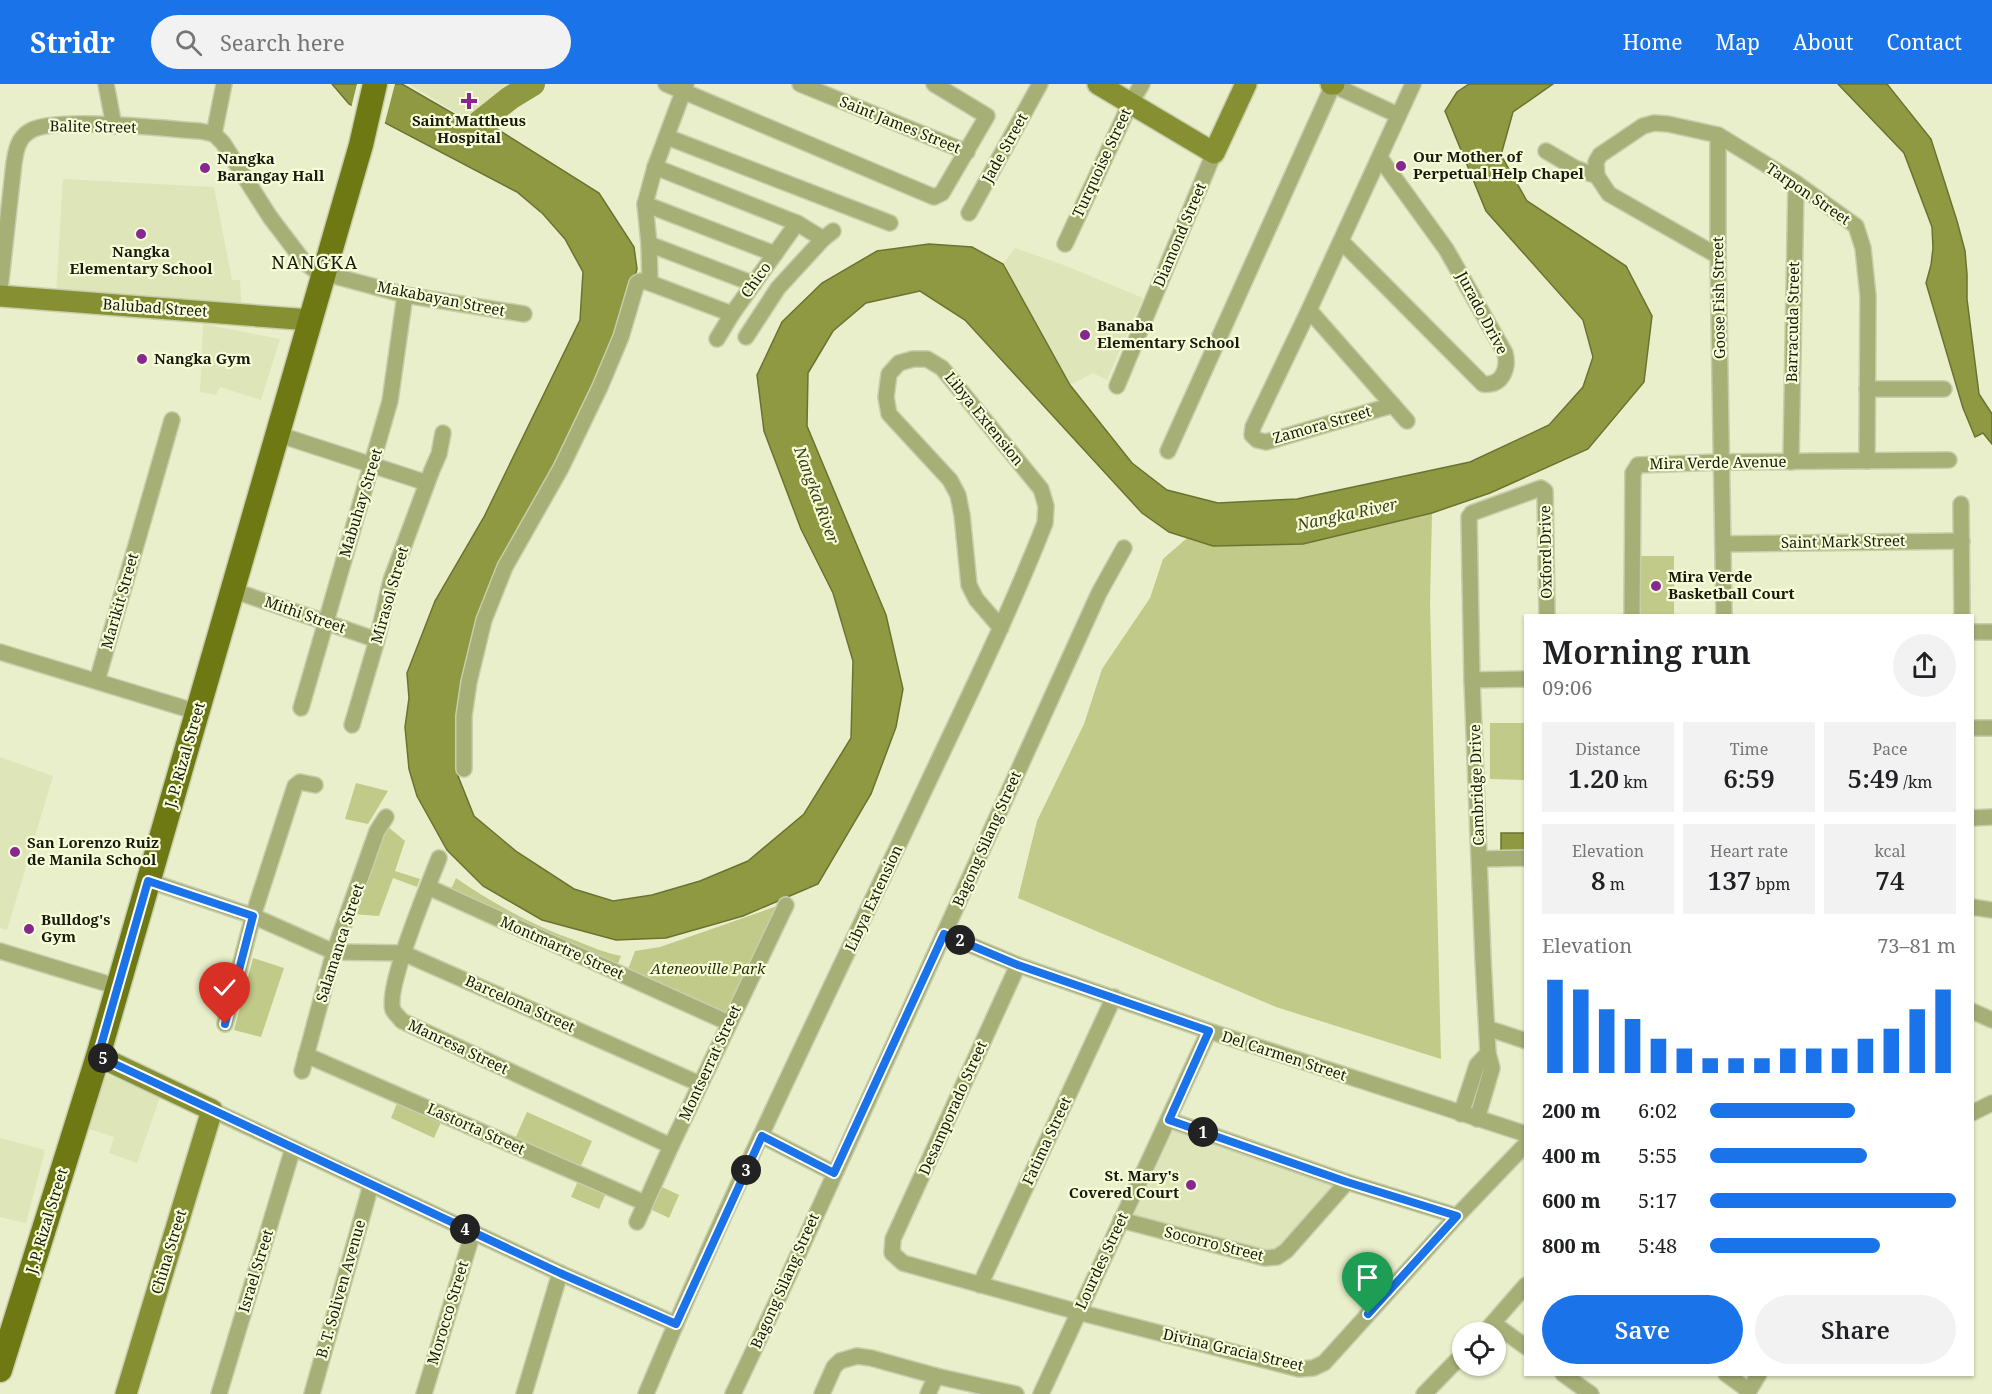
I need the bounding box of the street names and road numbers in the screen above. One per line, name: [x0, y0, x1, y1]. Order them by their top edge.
street label: Saint James Street: [837, 91, 964, 157]
street label: Turquoise Street: [1067, 105, 1135, 221]
street label: Jade Street: [976, 109, 1031, 187]
street label: Balite Street: [49, 115, 137, 137]
street label: Tarpon Street: [1763, 158, 1855, 229]
street label: Diamond Street: [1148, 179, 1210, 290]
street label: Goose Fish Street: [1707, 237, 1729, 359]
street label: Chico: [735, 258, 775, 301]
street label: Barracuda Street: [1781, 261, 1803, 383]
street label: Jurado Drive: [1452, 267, 1513, 358]
street label: Makabayan Street: [376, 276, 507, 320]
street label: Balubad Street: [102, 293, 208, 321]
street label: Libya Extension: [941, 367, 1029, 470]
street label: Zamora Street: [1270, 400, 1373, 448]
street label: Mabuhay Street: [334, 446, 386, 560]
street label: Mira Verde Avenue: [1649, 451, 1787, 473]
street label: Oxford Drive: [1534, 505, 1556, 599]
street label: Saint Mark Street: [1781, 530, 1905, 552]
street label: Mirasol Street: [366, 544, 412, 645]
street label: Marikit Street: [96, 550, 142, 651]
street label: Mithi Street: [262, 591, 348, 637]
street label: J. P. Rizal Street: [159, 700, 209, 811]
street label: Cambridge Drive: [1464, 724, 1488, 846]
street label: Bagong Silang Street: [947, 768, 1025, 909]
street label: Libya Extension: [840, 841, 907, 954]
street label: Salamanca Street: [310, 881, 368, 1005]
street label: Montmartre Street: [497, 911, 627, 983]
street label: Barcelona Street: [462, 970, 578, 1036]
street label: Montserrat Street: [673, 1001, 745, 1124]
street label: Manresa Street: [405, 1014, 512, 1078]
street label: Del Carmen Street: [1219, 1025, 1349, 1085]
street label: Desamporado Street: [913, 1037, 991, 1178]
street label: Fatima Street: [1017, 1093, 1075, 1188]
street label: Lastorta Street: [424, 1098, 528, 1159]
street label: J. P. Rizal Street: [20, 1166, 72, 1277]
street label: China Street: [146, 1207, 190, 1296]
street label: Lourdes Street: [1070, 1209, 1132, 1312]
street label: Bagong Silang Street: [745, 1210, 823, 1351]
street label: B. T. Soliven Avenue: [311, 1217, 369, 1360]
street label: Socorro Street: [1163, 1221, 1266, 1265]
street label: Israel Street: [233, 1227, 277, 1315]
street label: Morocco Street: [422, 1258, 472, 1367]
street label: Divina Gracia Street: [1161, 1323, 1305, 1375]

